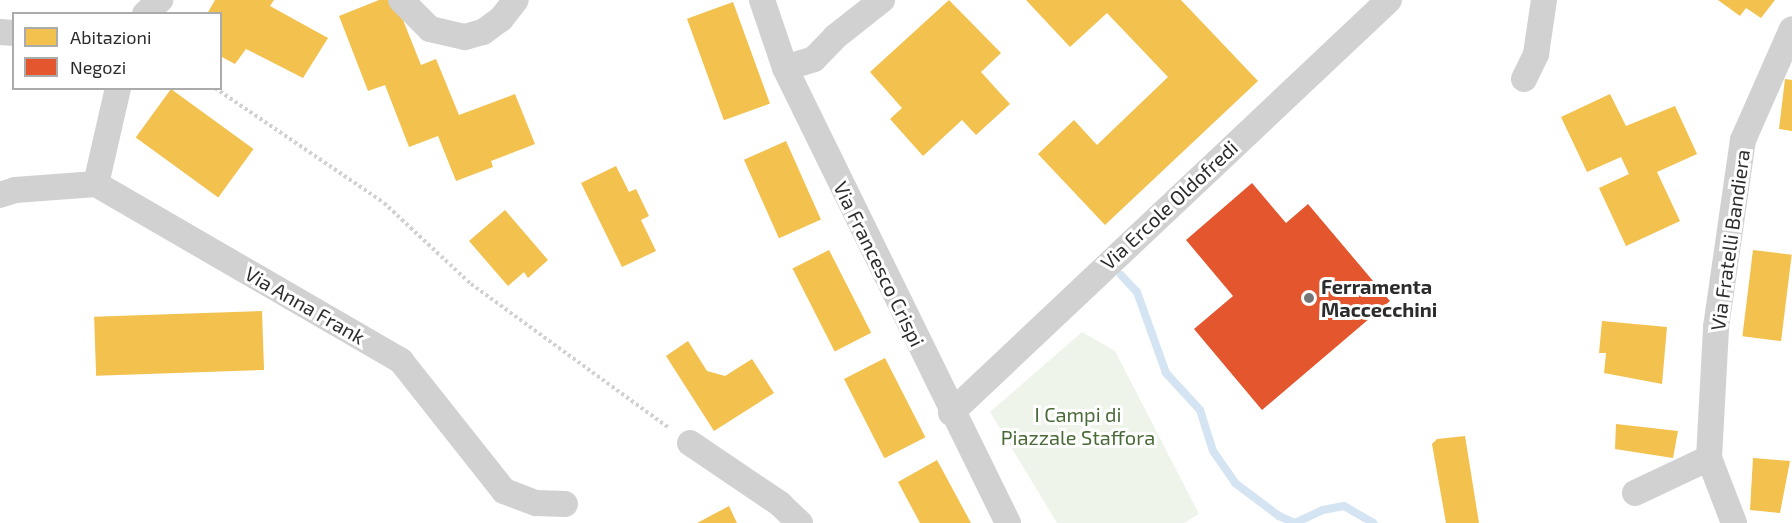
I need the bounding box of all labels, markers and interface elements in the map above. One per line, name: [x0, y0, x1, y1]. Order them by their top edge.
legend: [12, 12, 222, 90]
text: Abitazioni: [70, 26, 151, 48]
text: Negozi: [70, 56, 126, 78]
street label: Via Ercole Oldofredi: [1096, 135, 1242, 275]
street label: Via Fratelli Bandiera: [1705, 148, 1755, 332]
street label: Via Francesco Crispi: [829, 178, 929, 350]
street label: Via Anna Frank: [241, 261, 369, 349]
place label: Ferramenta Maccecchini: [1321, 274, 1437, 321]
marker: Ferramenta Maccecchini: [1302, 291, 1316, 305]
park label: I Campi di Piazzale Staffora: [1001, 403, 1155, 450]

